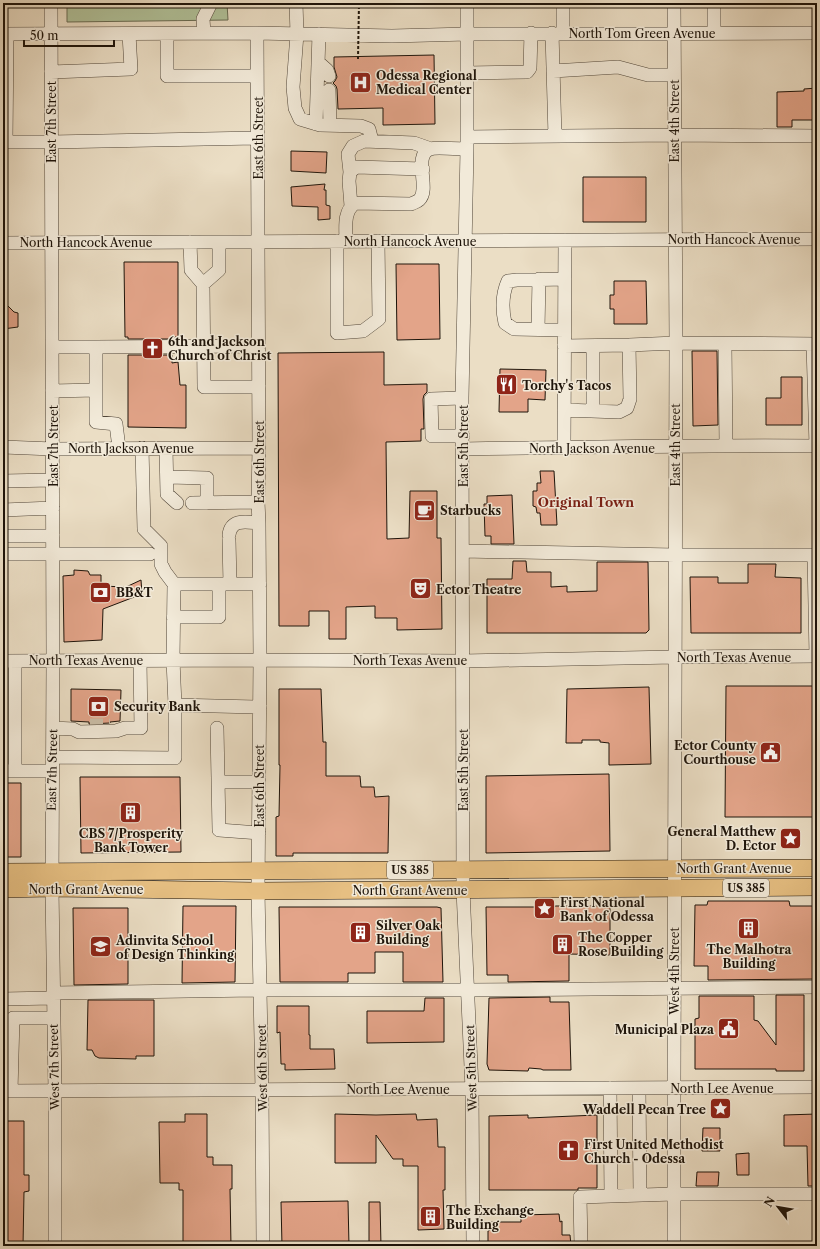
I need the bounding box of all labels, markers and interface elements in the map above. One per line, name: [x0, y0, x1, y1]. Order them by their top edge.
scale bar: [24, 22, 114, 48]
street label: North Tom Green Avenue: [568, 26, 716, 41]
text: 50 m: [30, 28, 59, 43]
place label: Odessa Regional Medical Center: [376, 68, 477, 97]
hospital icon: Odessa Regional Medical Center: [347, 69, 373, 95]
street label: East 4th Street: [667, 79, 682, 163]
street label: East 7th Street: [44, 80, 59, 163]
street label: East 6th Street: [251, 96, 266, 180]
street label: North Hancock Avenue: [667, 232, 801, 247]
street label: North Hancock Avenue: [343, 234, 477, 249]
street label: North Hancock Avenue: [19, 235, 153, 250]
place label: 6th and Jackson Church of Christ: [168, 334, 271, 363]
church icon: 6th and Jackson Church of Christ: [139, 335, 165, 361]
restaurant icon: Torchy's Tacos: [494, 372, 520, 398]
place label: Torchy's Tacos: [522, 378, 612, 393]
street label: East 4th Street: [668, 403, 683, 487]
street label: East 7th Street: [46, 404, 61, 487]
street label: East 5th Street: [456, 404, 471, 487]
street label: East 6th Street: [252, 420, 267, 504]
street label: North Jackson Avenue: [68, 441, 194, 456]
street label: North Jackson Avenue: [529, 441, 655, 456]
district label: Original Town: [538, 494, 634, 510]
cafe icon: Starbucks: [411, 497, 437, 523]
place label: Starbucks: [440, 503, 502, 518]
theatre icon: Ector Theatre: [408, 576, 434, 602]
bank icon: BB&T: [87, 579, 113, 605]
place label: Ector Theatre: [436, 582, 522, 597]
place label: BB&T: [116, 585, 154, 600]
street label: North Texas Avenue: [677, 650, 792, 665]
street label: North Texas Avenue: [29, 653, 144, 668]
street label: North Texas Avenue: [353, 653, 468, 668]
bank icon: Security Bank: [86, 693, 112, 719]
place label: Security Bank: [114, 699, 201, 714]
street label: East 7th Street: [44, 728, 60, 811]
street label: East 5th Street: [456, 728, 471, 811]
place label: Ector County Courthouse: [674, 738, 757, 767]
public building icon: Ector County Courthouse: [758, 739, 784, 765]
street label: East 6th Street: [252, 744, 267, 828]
building icon: CBS 7/Prosperity Bank Tower: [118, 799, 144, 825]
place label: General Matthew D. Ector: [667, 824, 777, 853]
place icon: General Matthew D. Ector: [778, 825, 804, 851]
place label: CBS 7/Prosperity Bank Tower: [79, 826, 184, 855]
road number: US 385: [387, 861, 433, 879]
street label: North Grant Avenue: [676, 861, 792, 876]
road number: US 385: [723, 879, 769, 897]
street label: North Grant Avenue: [28, 882, 144, 897]
street label: North Grant Avenue: [352, 883, 468, 898]
place label: First National Bank of Odessa: [560, 895, 655, 924]
place icon: First National Bank of Odessa: [531, 896, 557, 922]
building icon: The Malhotra Building: [736, 915, 762, 941]
place label: Silver Oak Building: [376, 918, 441, 947]
building icon: Silver Oak Building: [348, 919, 374, 945]
street label: West 4th Street: [667, 927, 682, 1016]
place label: The Copper Rose Building: [578, 930, 664, 959]
building icon: The Copper Rose Building: [550, 931, 576, 957]
place label: Adinvita School of Design Thinking: [115, 933, 235, 962]
school or university icon: Adinvita School of Design Thinking: [88, 934, 114, 960]
place label: The Malhotra Building: [707, 942, 792, 971]
public building icon: Municipal Plaza: [716, 1016, 742, 1042]
place label: Municipal Plaza: [615, 1022, 715, 1037]
street label: West 7th Street: [46, 1023, 62, 1111]
street label: West 6th Street: [254, 1023, 270, 1113]
street label: West 5th Street: [462, 1024, 480, 1113]
street label: North Lee Avenue: [670, 1081, 774, 1096]
street label: North Lee Avenue: [346, 1082, 450, 1097]
place icon: Waddell Pecan Tree: [708, 1096, 734, 1122]
place label: Waddell Pecan Tree: [582, 1102, 706, 1117]
place label: First United Methodist Church - Odessa: [584, 1137, 724, 1166]
church icon: First United Methodist Church - Odessa: [555, 1138, 581, 1164]
north arrow: [758, 1187, 798, 1227]
text: N: [761, 1194, 778, 1210]
place label: The Exchange Building: [446, 1203, 534, 1232]
building icon: The Exchange Building: [418, 1204, 444, 1230]

